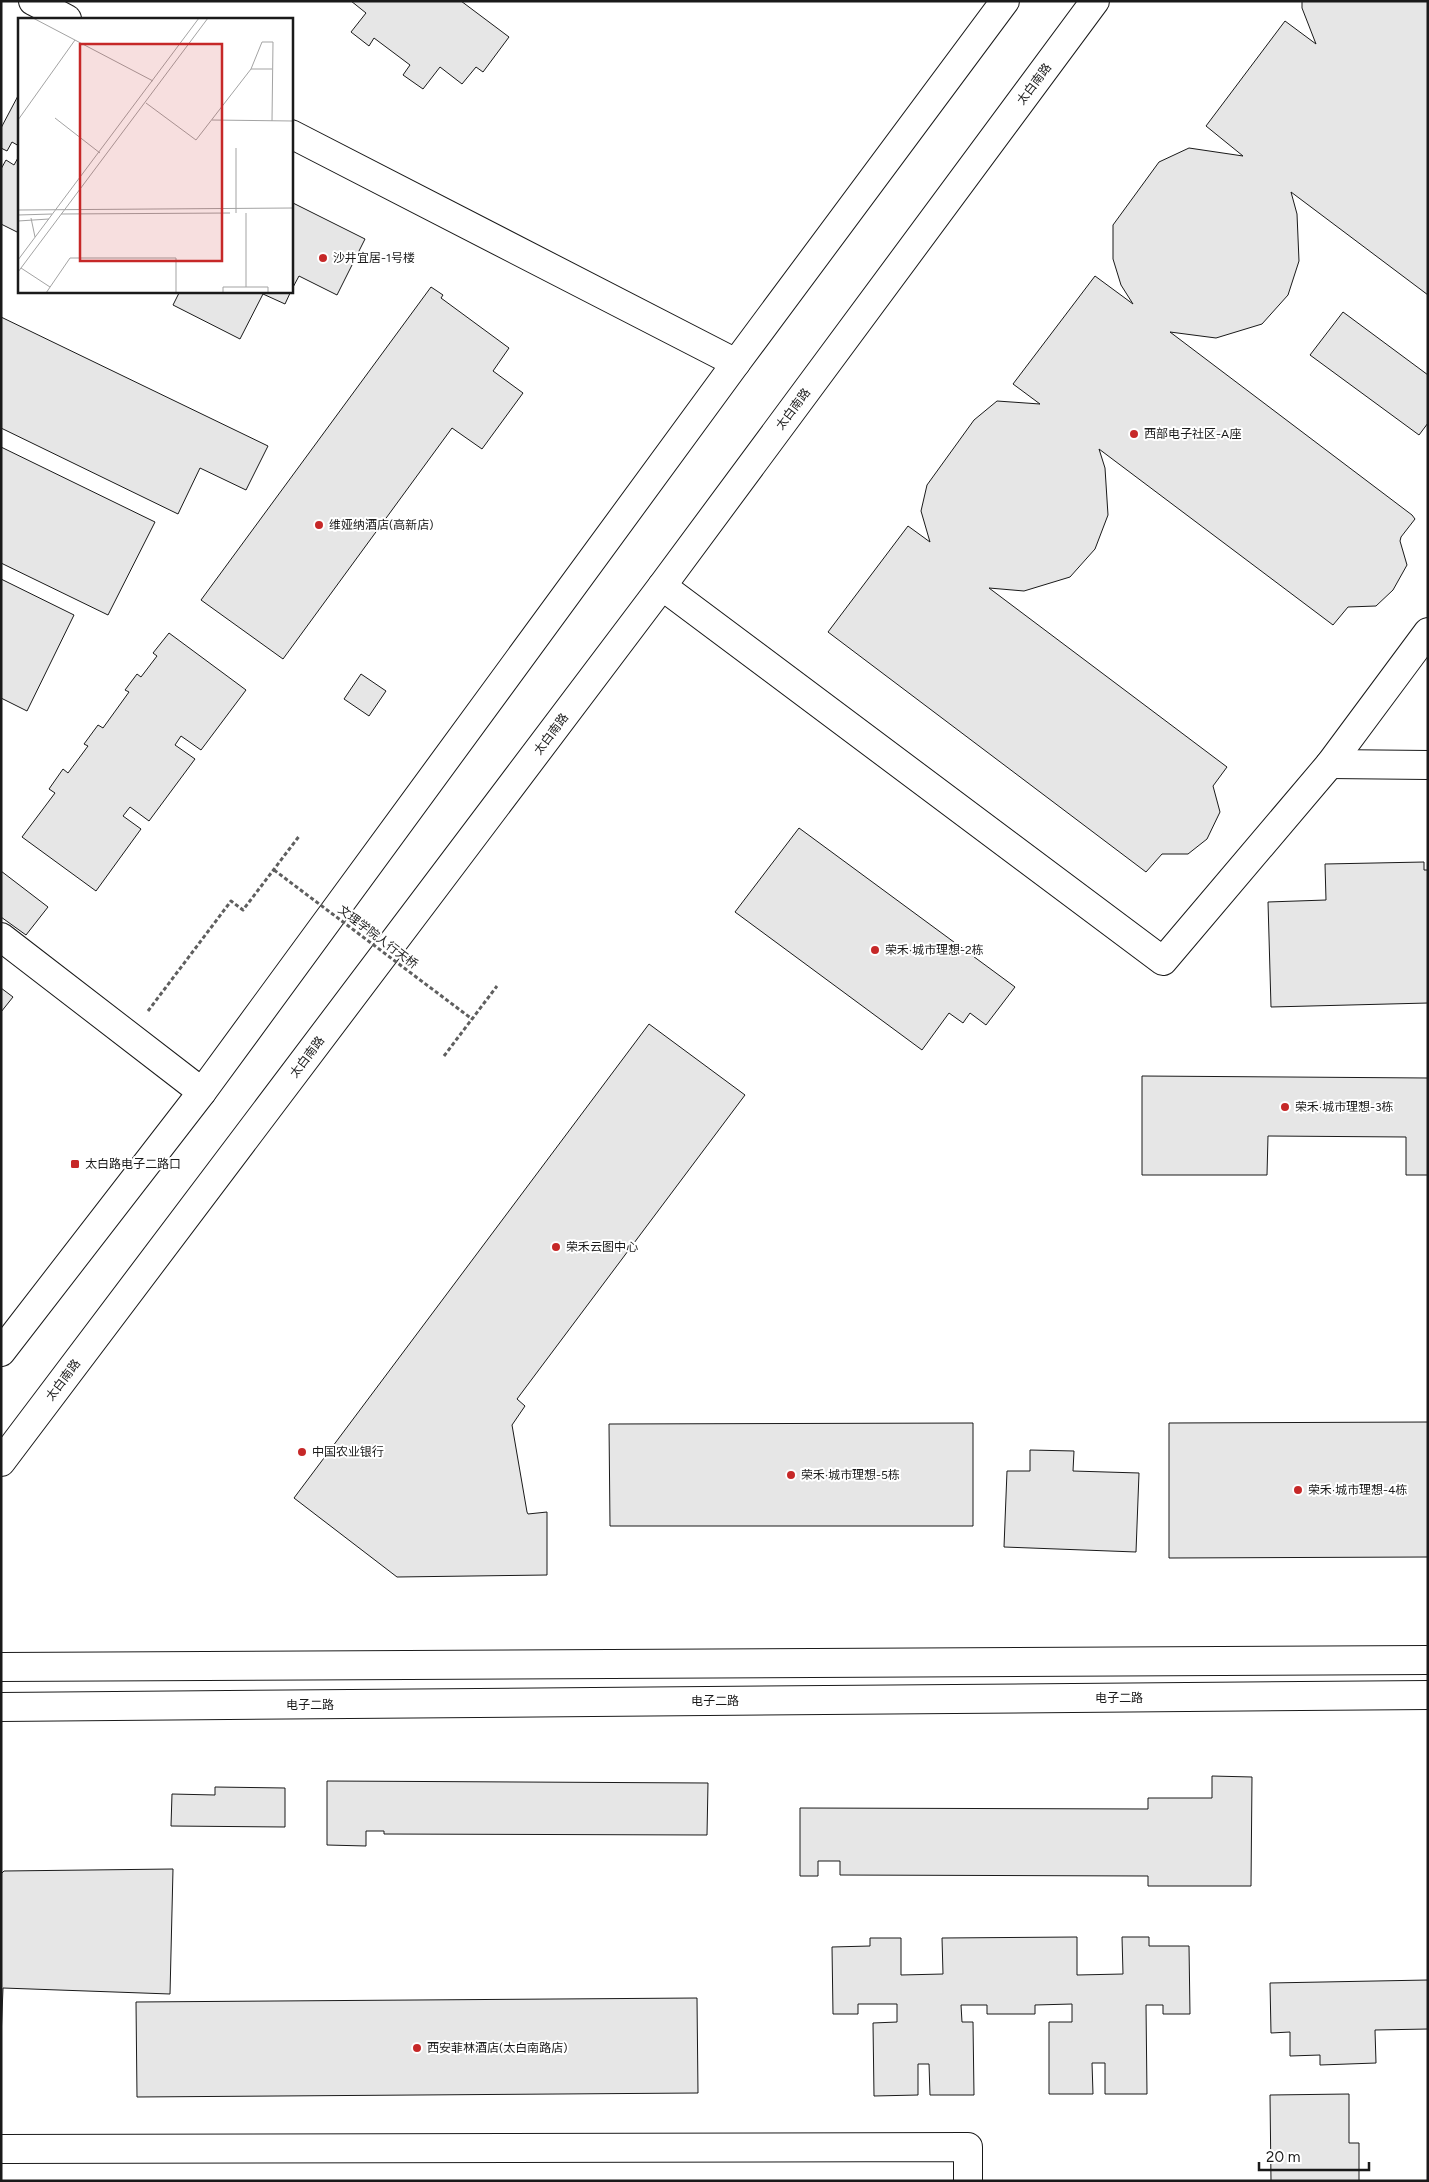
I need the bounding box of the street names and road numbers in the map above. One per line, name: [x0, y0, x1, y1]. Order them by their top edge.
street label: 太白南路: [1014, 61, 1054, 107]
street label: 太白南路: [773, 386, 813, 432]
street label: 太白南路: [531, 711, 571, 757]
street label: 文理学院人行天桥: [335, 903, 421, 971]
street label: 太白南路: [287, 1034, 327, 1080]
street label: 太白南路: [43, 1357, 83, 1403]
street label: 电子二路: [1095, 1691, 1143, 1705]
street label: 电子二路: [691, 1694, 739, 1708]
street label: 电子二路: [286, 1698, 334, 1712]

